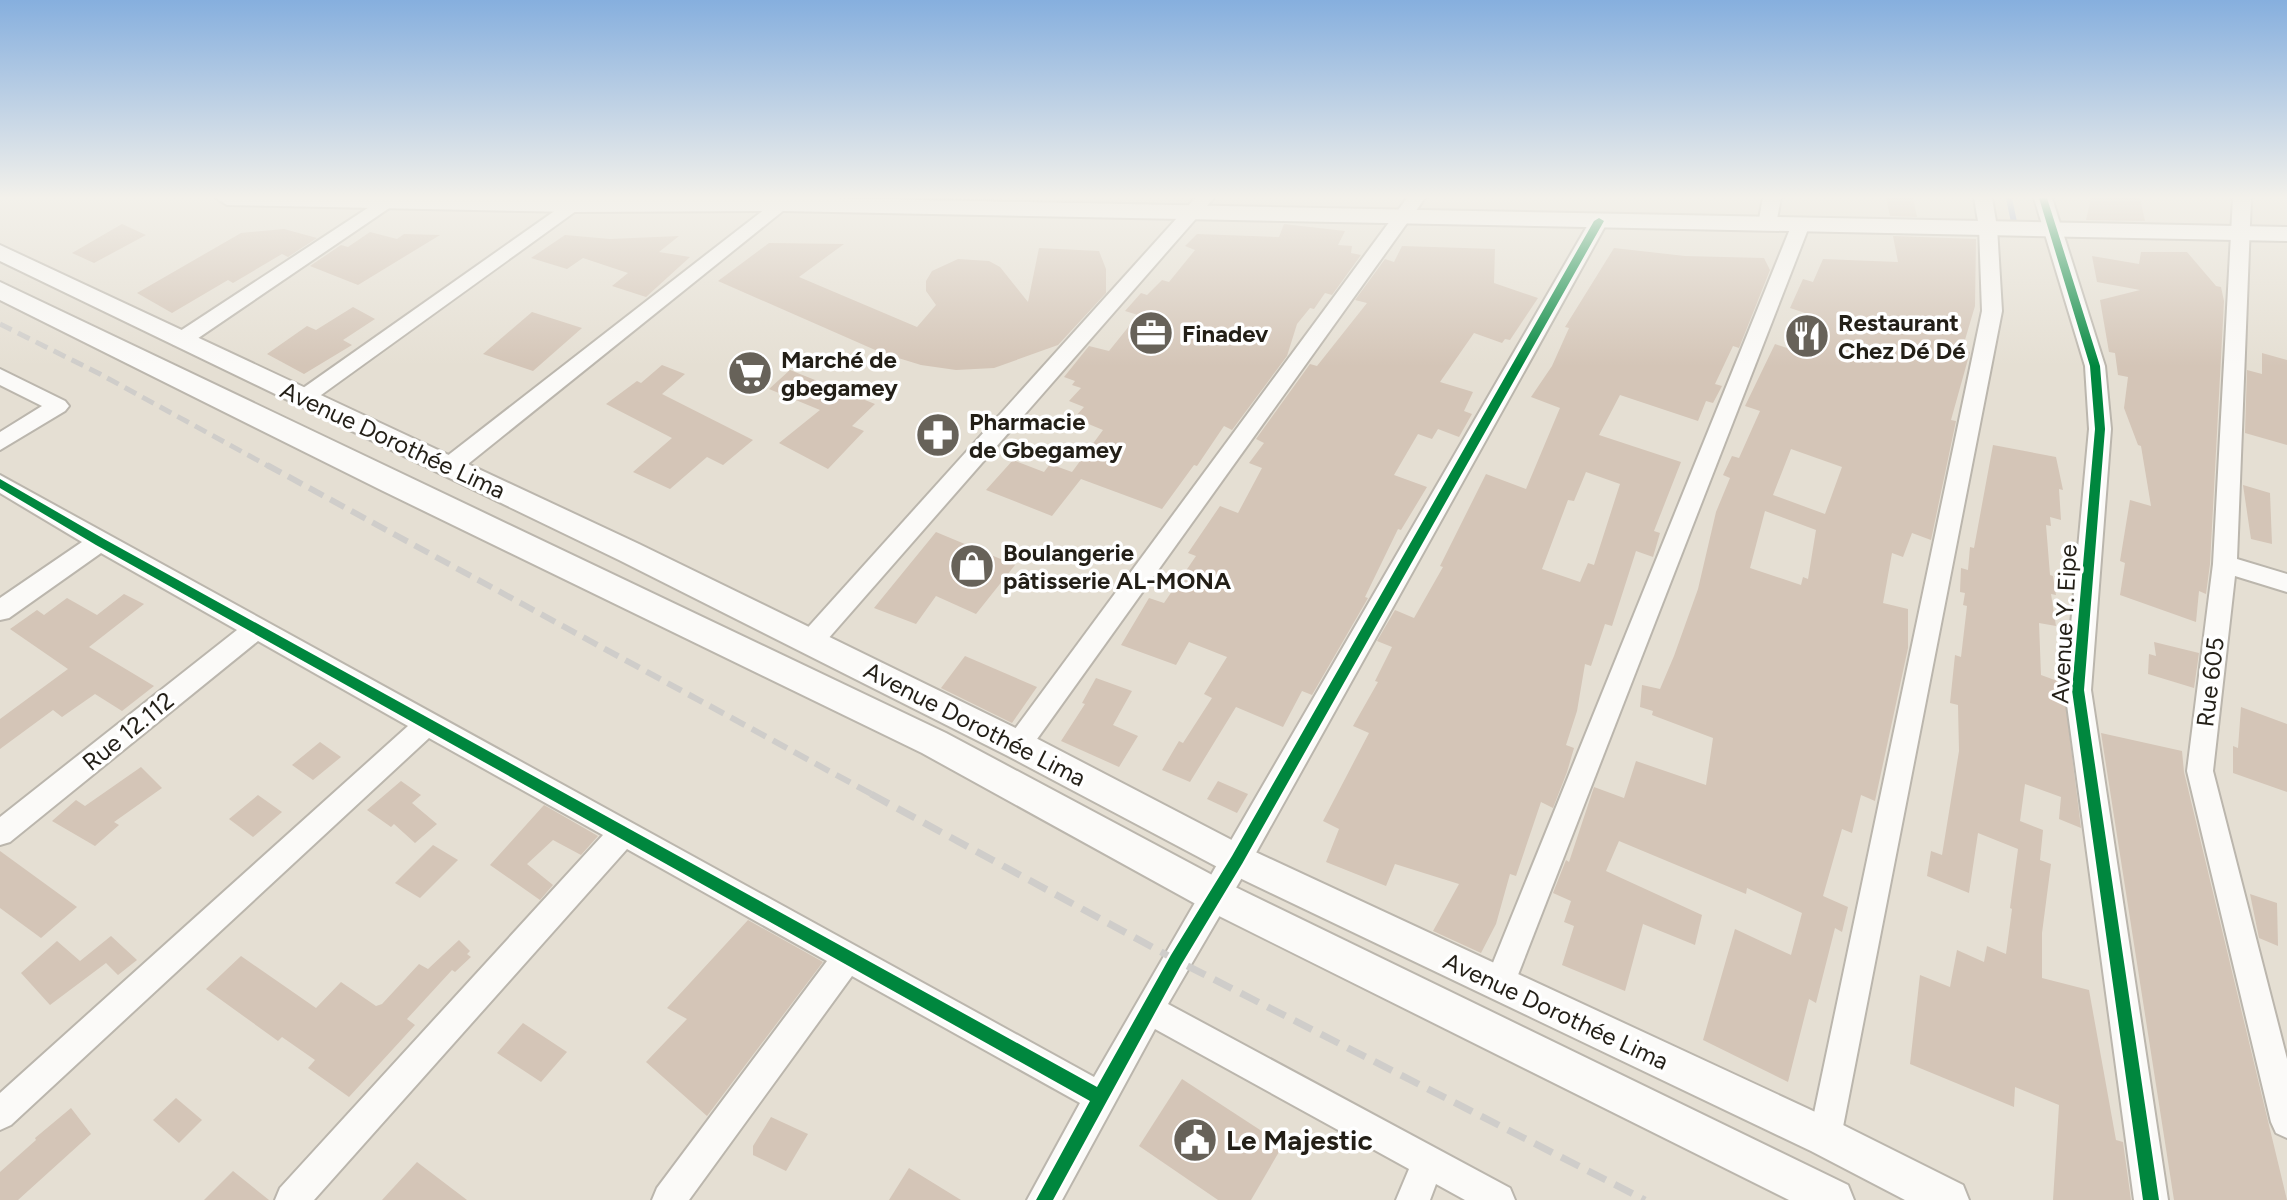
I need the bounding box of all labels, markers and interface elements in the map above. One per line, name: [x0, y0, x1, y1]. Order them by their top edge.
place label: Restaurant Chez Dé Dé: [1838, 308, 1966, 365]
office icon: Finadev: [1127, 309, 1175, 357]
restaurant icon: Restaurant Chez Dé Dé: [1783, 312, 1831, 360]
place label: Finadev: [1182, 319, 1269, 348]
place label: Marché de gbegamey: [781, 345, 898, 402]
supermarket icon: Marché de gbegamey: [726, 349, 774, 397]
street label: Avenue Dorothée Lima: [276, 375, 510, 505]
place label: Pharmacie de Gbegamey: [969, 407, 1123, 464]
pharmacy icon: Pharmacie de Gbegamey: [914, 411, 962, 459]
place label: Boulangerie pâtisserie AL-MONA: [1003, 538, 1231, 595]
shop icon: Boulangerie pâtisserie AL-MONA: [948, 542, 996, 590]
street label: Avenue Y. Eipe: [2045, 544, 2083, 704]
street label: Rue 605: [2190, 635, 2230, 729]
street label: Avenue Dorothée Lima: [859, 655, 1091, 793]
street label: Rue 12.112: [77, 685, 179, 777]
street label: Avenue Dorothée Lima: [1439, 946, 1673, 1076]
public building icon: Le Majestic: [1171, 1116, 1219, 1164]
place label: Le Majestic: [1226, 1123, 1373, 1157]

